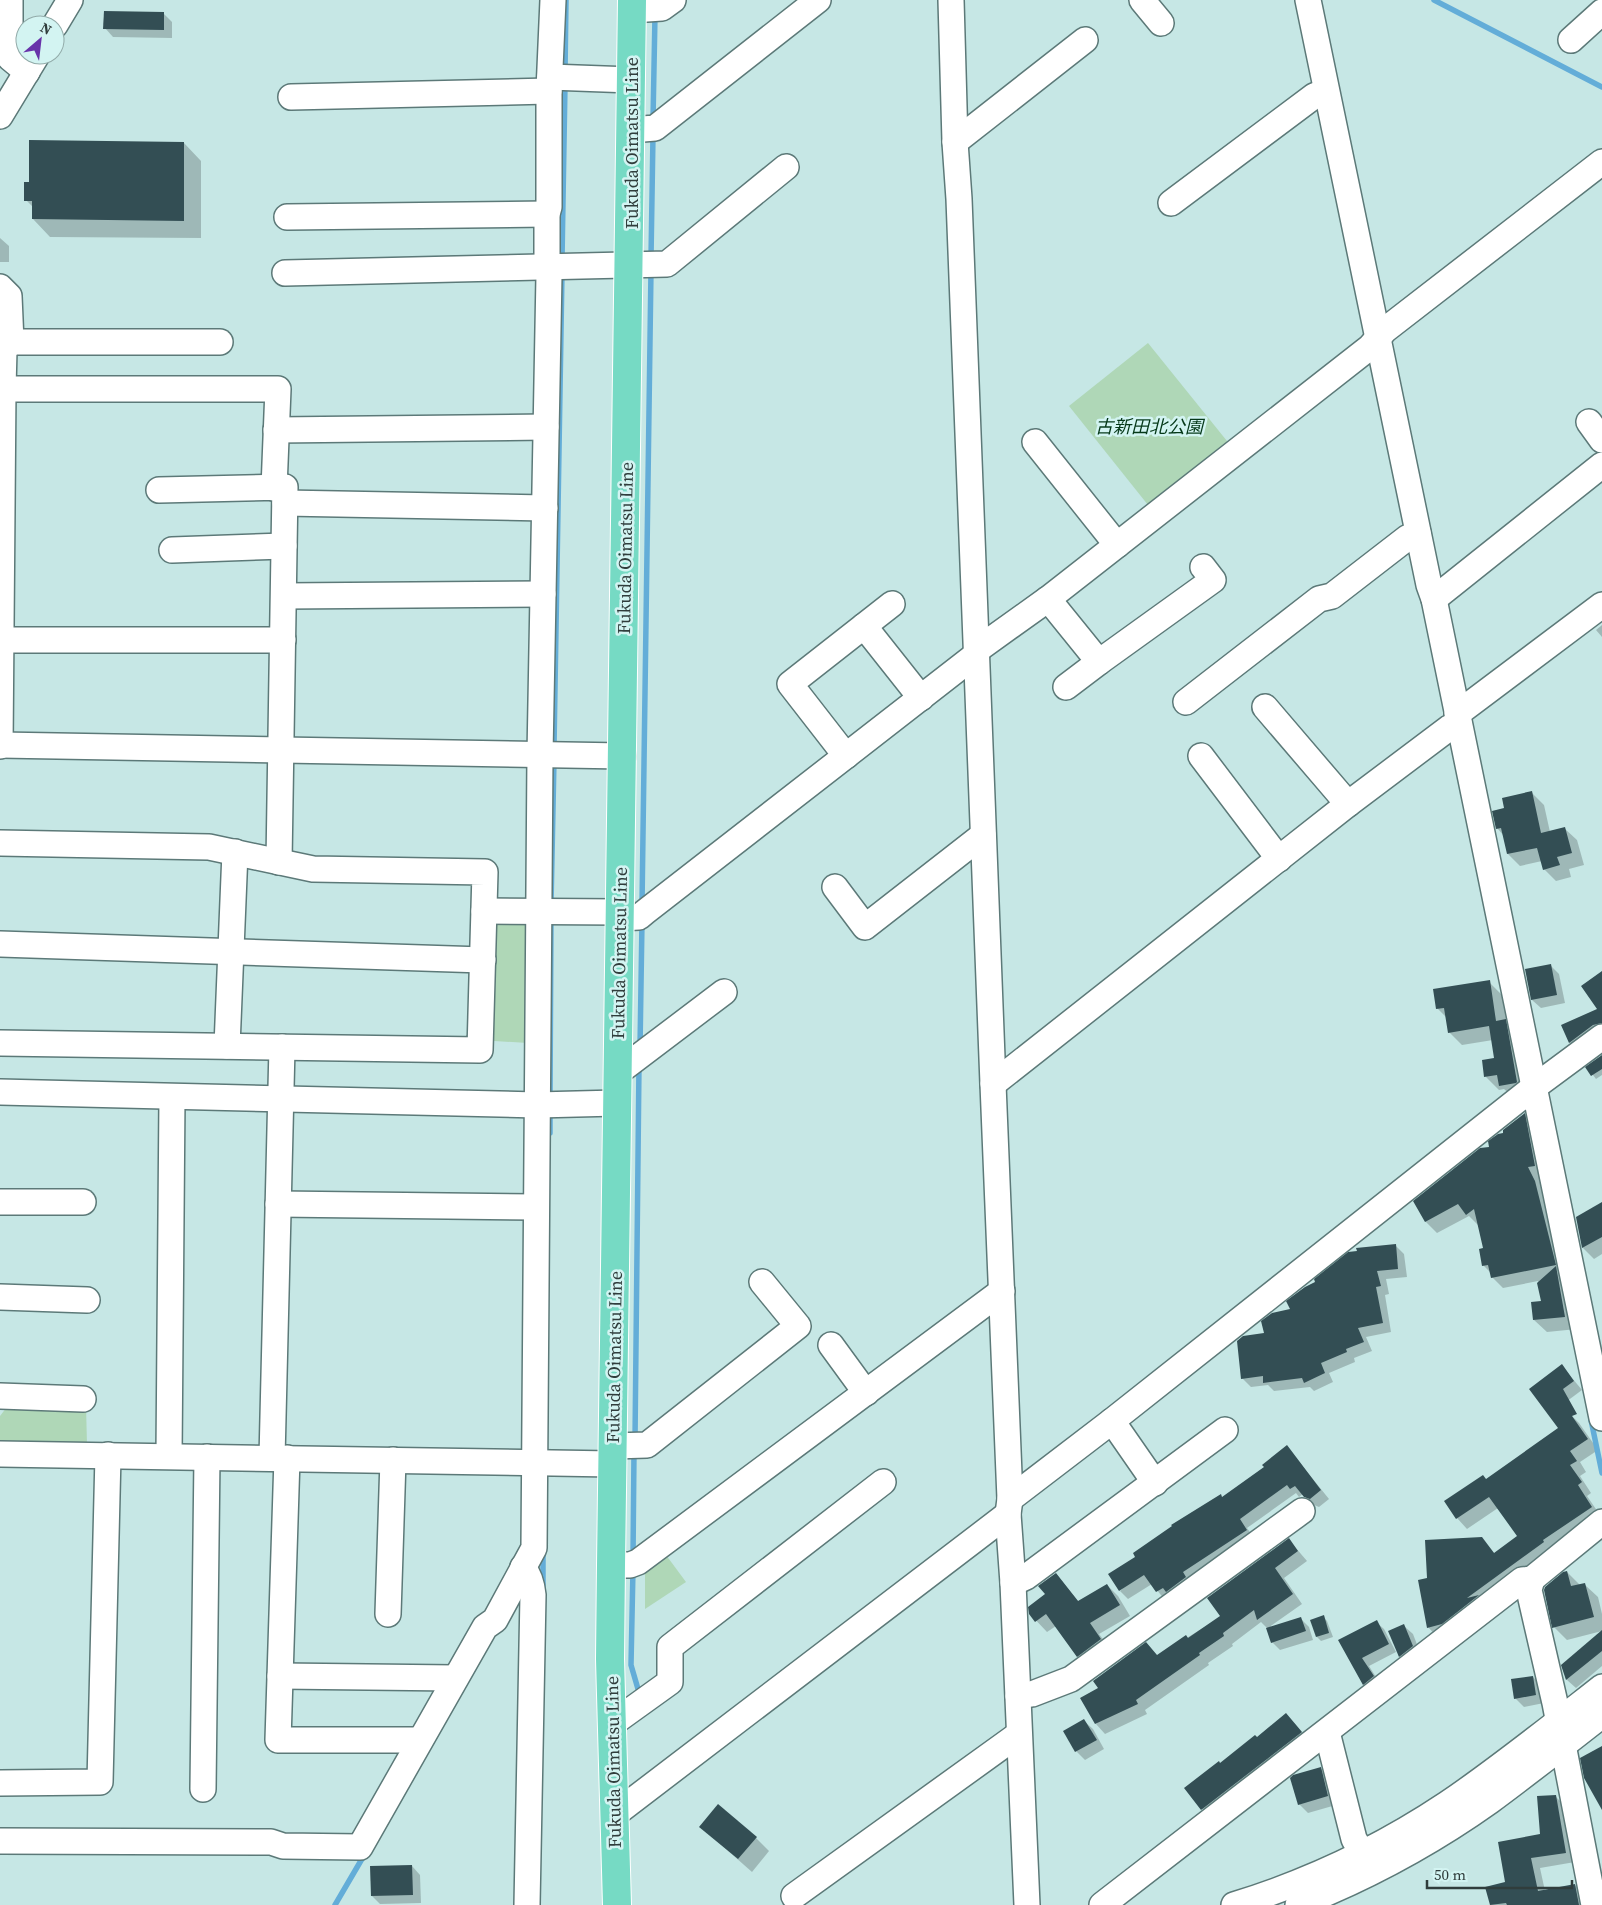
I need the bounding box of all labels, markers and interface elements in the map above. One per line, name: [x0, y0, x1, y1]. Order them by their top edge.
north arrow: [15, 15, 65, 65]
text: N: [37, 17, 55, 40]
street label: Fukuda Oimatsu Line: [619, 57, 644, 229]
park label: 古新田北公園: [1095, 414, 1206, 439]
street label: Fukuda Oimatsu Line: [611, 462, 639, 634]
street label: Fukuda Oimatsu Line: [605, 867, 633, 1039]
street label: Fukuda Oimatsu Line: [600, 1271, 628, 1443]
street label: Fukuda Oimatsu Line: [599, 1676, 627, 1848]
scale bar: [1427, 1858, 1572, 1890]
text: 50 m: [1434, 1864, 1466, 1885]

